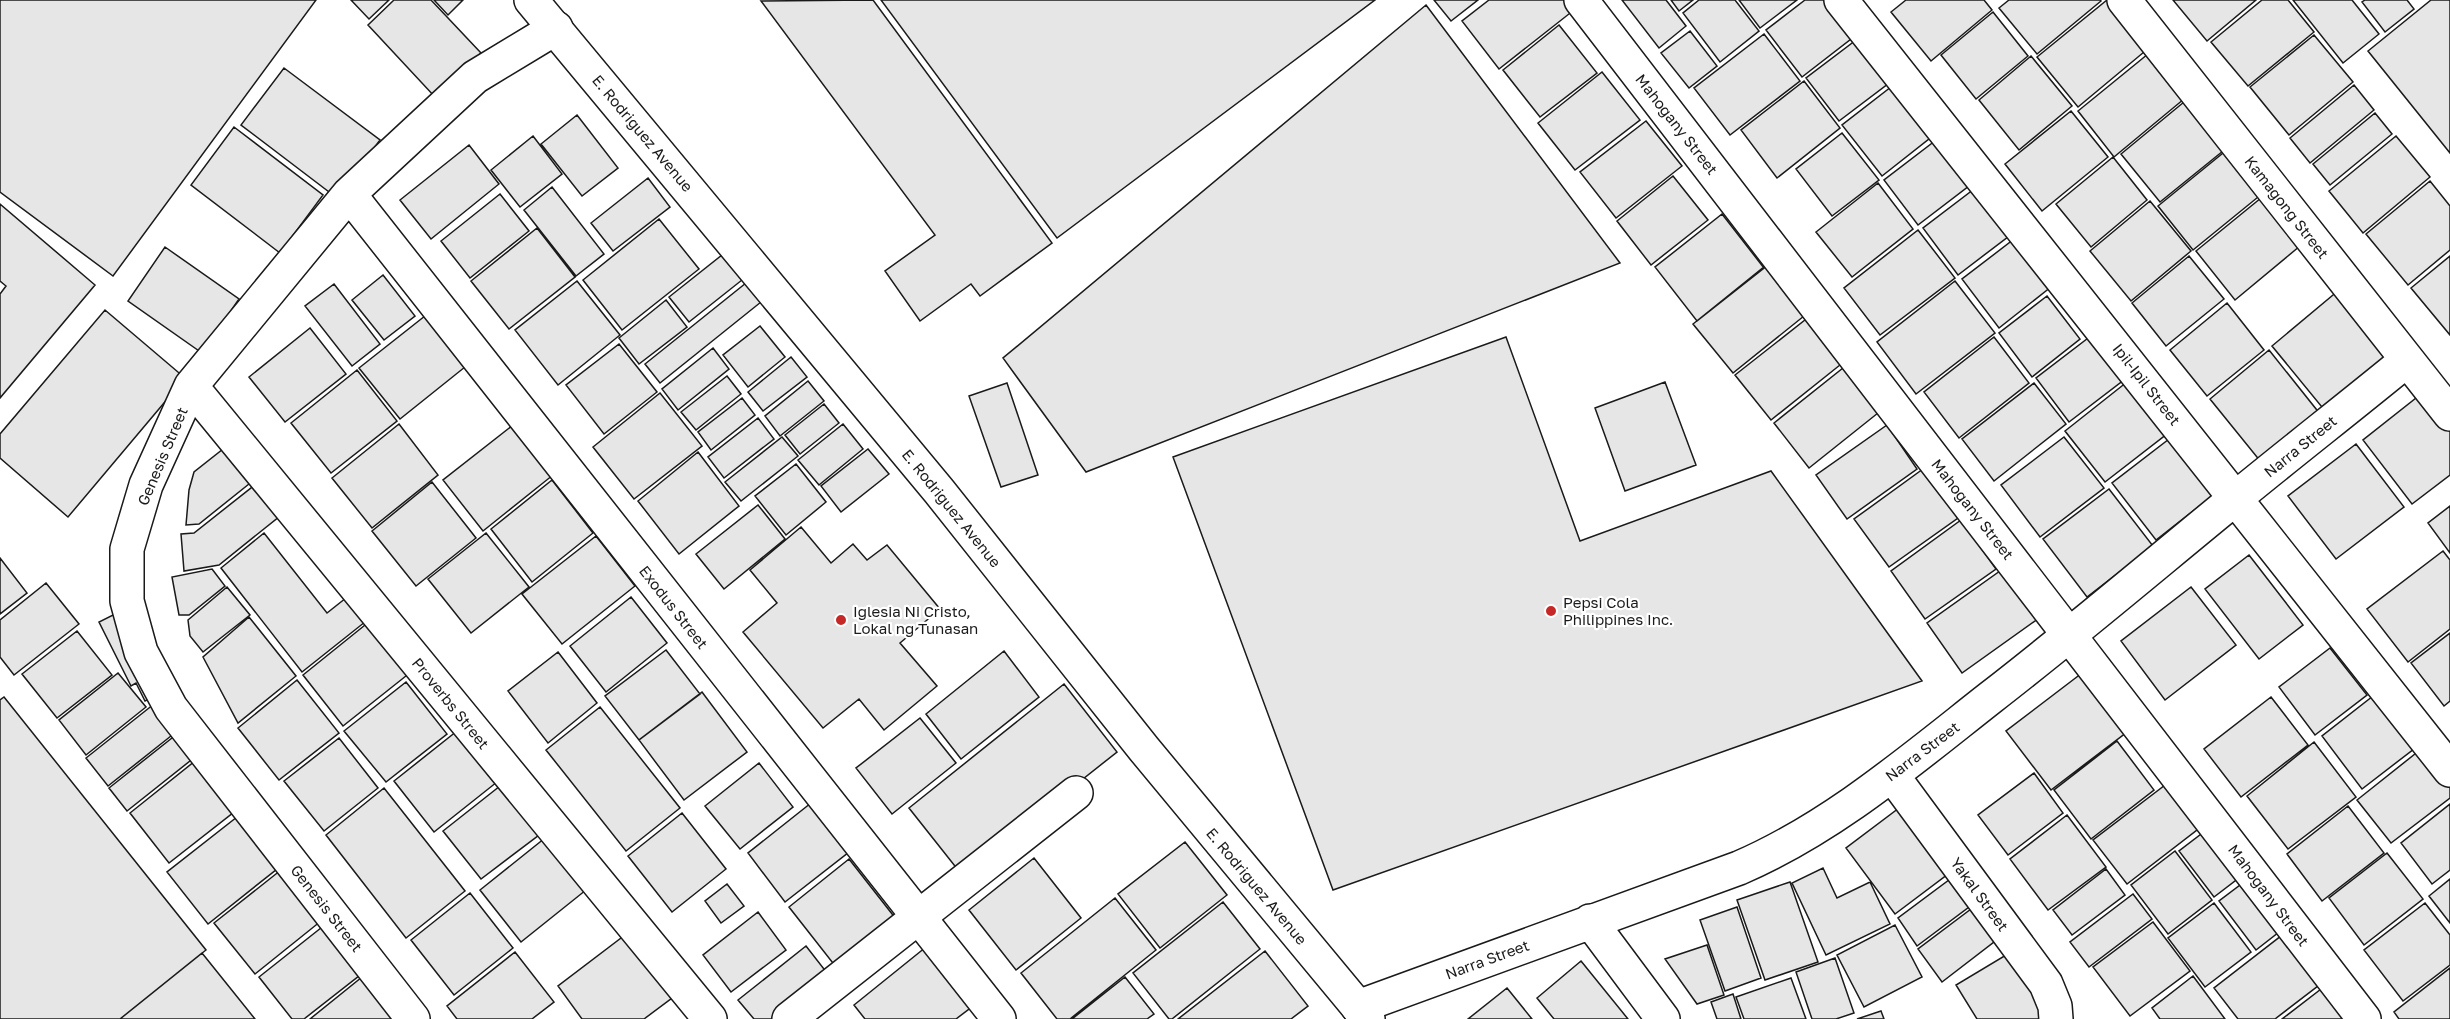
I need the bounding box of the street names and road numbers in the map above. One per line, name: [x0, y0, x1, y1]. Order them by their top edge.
street label: Mahogany Street: [1632, 70, 1722, 178]
street label: E. Rodriguez Avenue: [589, 71, 697, 195]
street label: Kamagong Street: [2241, 152, 2333, 262]
street label: Ipil-Ipil Street: [2110, 340, 2184, 428]
street label: Genesis Street: [133, 404, 191, 508]
street label: Narra Street: [2260, 411, 2340, 481]
street label: E. Rodriguez Avenue: [899, 445, 1005, 571]
street label: Mahogany Street: [1928, 455, 2018, 563]
street label: Exodus Street: [636, 562, 712, 652]
street label: Proverbs Street: [409, 654, 493, 752]
street label: Narra Street: [1881, 717, 1963, 785]
street label: E. Rodriguez Avenue: [1203, 824, 1311, 948]
street label: Mahogany Street: [2225, 841, 2313, 949]
street label: Yakal Street: [1947, 854, 2013, 934]
street label: Genesis Street: [287, 861, 367, 955]
street label: Narra Street: [1443, 935, 1531, 983]

